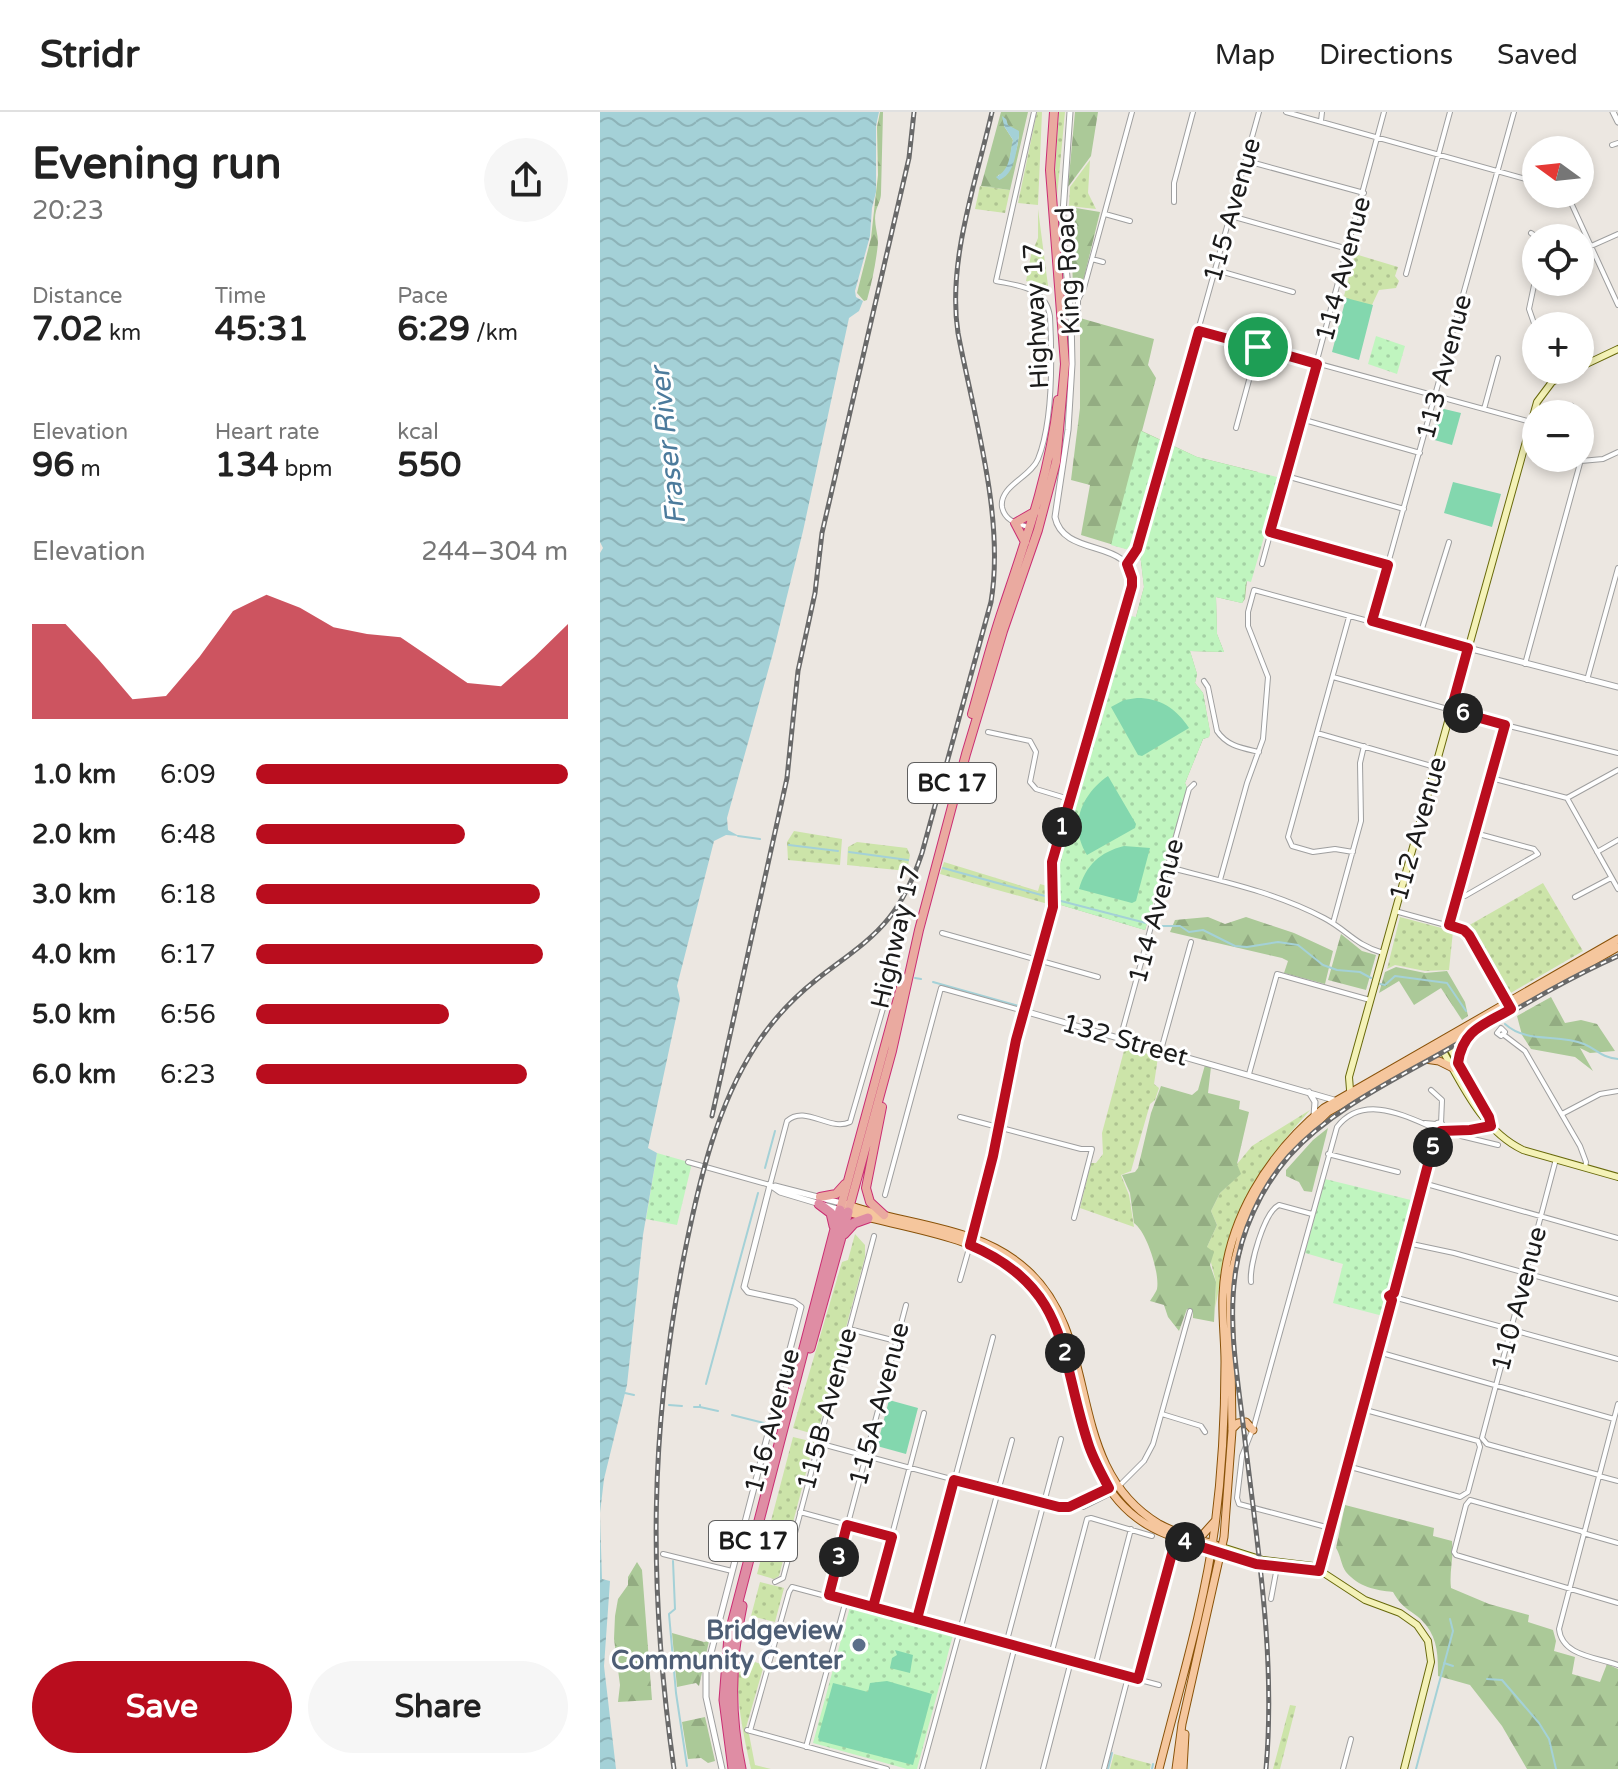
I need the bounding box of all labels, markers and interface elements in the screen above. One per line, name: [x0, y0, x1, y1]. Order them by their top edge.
text: Stridr: [40, 32, 140, 78]
text: Map: [1215, 38, 1275, 72]
text: Directions: [1319, 38, 1453, 72]
text: Saved: [1497, 38, 1578, 72]
street label: 115 Avenue: [1197, 134, 1267, 286]
north arrow: [1522, 136, 1594, 208]
map controls: [1522, 136, 1594, 472]
text: Evening run: [32, 138, 281, 191]
button: share: [484, 138, 568, 222]
street label: 114 Avenue: [1309, 193, 1377, 345]
text: 20:23: [32, 195, 104, 226]
street label: King Road: [1049, 206, 1087, 336]
button: locate: [1522, 224, 1594, 296]
street label: Highway 17: [1017, 242, 1055, 390]
text: Distance: [32, 283, 123, 309]
text: Time: [215, 283, 266, 309]
text: Pace: [397, 283, 448, 309]
street label: 113 Avenue: [1410, 291, 1478, 443]
text: 7.02: [32, 309, 103, 350]
text: 45:31: [215, 309, 309, 350]
text: 6:29: [397, 309, 470, 350]
button: +: [1522, 312, 1594, 384]
pin: [1224, 313, 1292, 381]
text: km: [103, 320, 141, 346]
text: /km: [470, 320, 518, 346]
icon: arrive: [1236, 325, 1280, 369]
water label: Fraser River: [642, 362, 693, 526]
button: −: [1522, 400, 1594, 472]
text: Elevation: [32, 419, 128, 445]
text: Heart rate: [215, 419, 320, 445]
text: kcal: [397, 419, 439, 445]
text: 96: [32, 445, 75, 486]
text: 134: [215, 445, 279, 486]
text: 550: [397, 445, 461, 486]
text: m: [75, 456, 101, 482]
text: bpm: [279, 456, 332, 482]
text: Elevation: [32, 536, 146, 567]
text: 244–304 m: [421, 536, 568, 567]
pin: 6: [1443, 693, 1483, 733]
text: 6: [1456, 700, 1470, 726]
street label: 112 Avenue: [1383, 753, 1453, 905]
text: 1.0 km: [32, 759, 116, 790]
text: 6:09: [160, 759, 216, 790]
road number: BC 17: [908, 763, 996, 803]
pin: 1: [1042, 807, 1082, 847]
text: 1: [1055, 814, 1069, 840]
text: 2.0 km: [32, 819, 116, 850]
text: 6:48: [160, 819, 216, 850]
street label: 114 Avenue: [1122, 835, 1190, 987]
street label: Highway 17: [864, 862, 928, 1012]
text: 3.0 km: [32, 879, 116, 910]
text: 6:18: [160, 879, 216, 910]
text: 4.0 km: [32, 939, 116, 970]
text: 6:17: [160, 939, 216, 970]
text: 5.0 km: [32, 999, 116, 1030]
text: 6:56: [160, 999, 216, 1030]
street label: 132 Street: [1058, 1007, 1192, 1073]
text: 6.0 km: [32, 1059, 116, 1090]
text: 6:23: [160, 1059, 216, 1090]
pin: 5: [1413, 1127, 1453, 1167]
text: 5: [1426, 1134, 1440, 1160]
street label: 110 Avenue: [1485, 1223, 1553, 1375]
street label: 115A Avenue: [842, 1319, 916, 1489]
street label: 115B Avenue: [790, 1324, 864, 1494]
pin: 2: [1045, 1333, 1085, 1373]
text: 2: [1058, 1340, 1072, 1366]
street label: 116 Avenue: [738, 1345, 806, 1497]
road number: BC 17: [709, 1521, 797, 1561]
pin: 4: [1165, 1522, 1205, 1562]
text: 4: [1178, 1529, 1192, 1555]
pin: 3: [819, 1537, 859, 1577]
text: 3: [832, 1544, 846, 1570]
place label: Bridgeview Community Center: [611, 1615, 844, 1676]
marker: Bridgeview Community Center: [850, 1636, 868, 1654]
button: Save: [32, 1661, 292, 1753]
button: Share: [308, 1661, 568, 1753]

